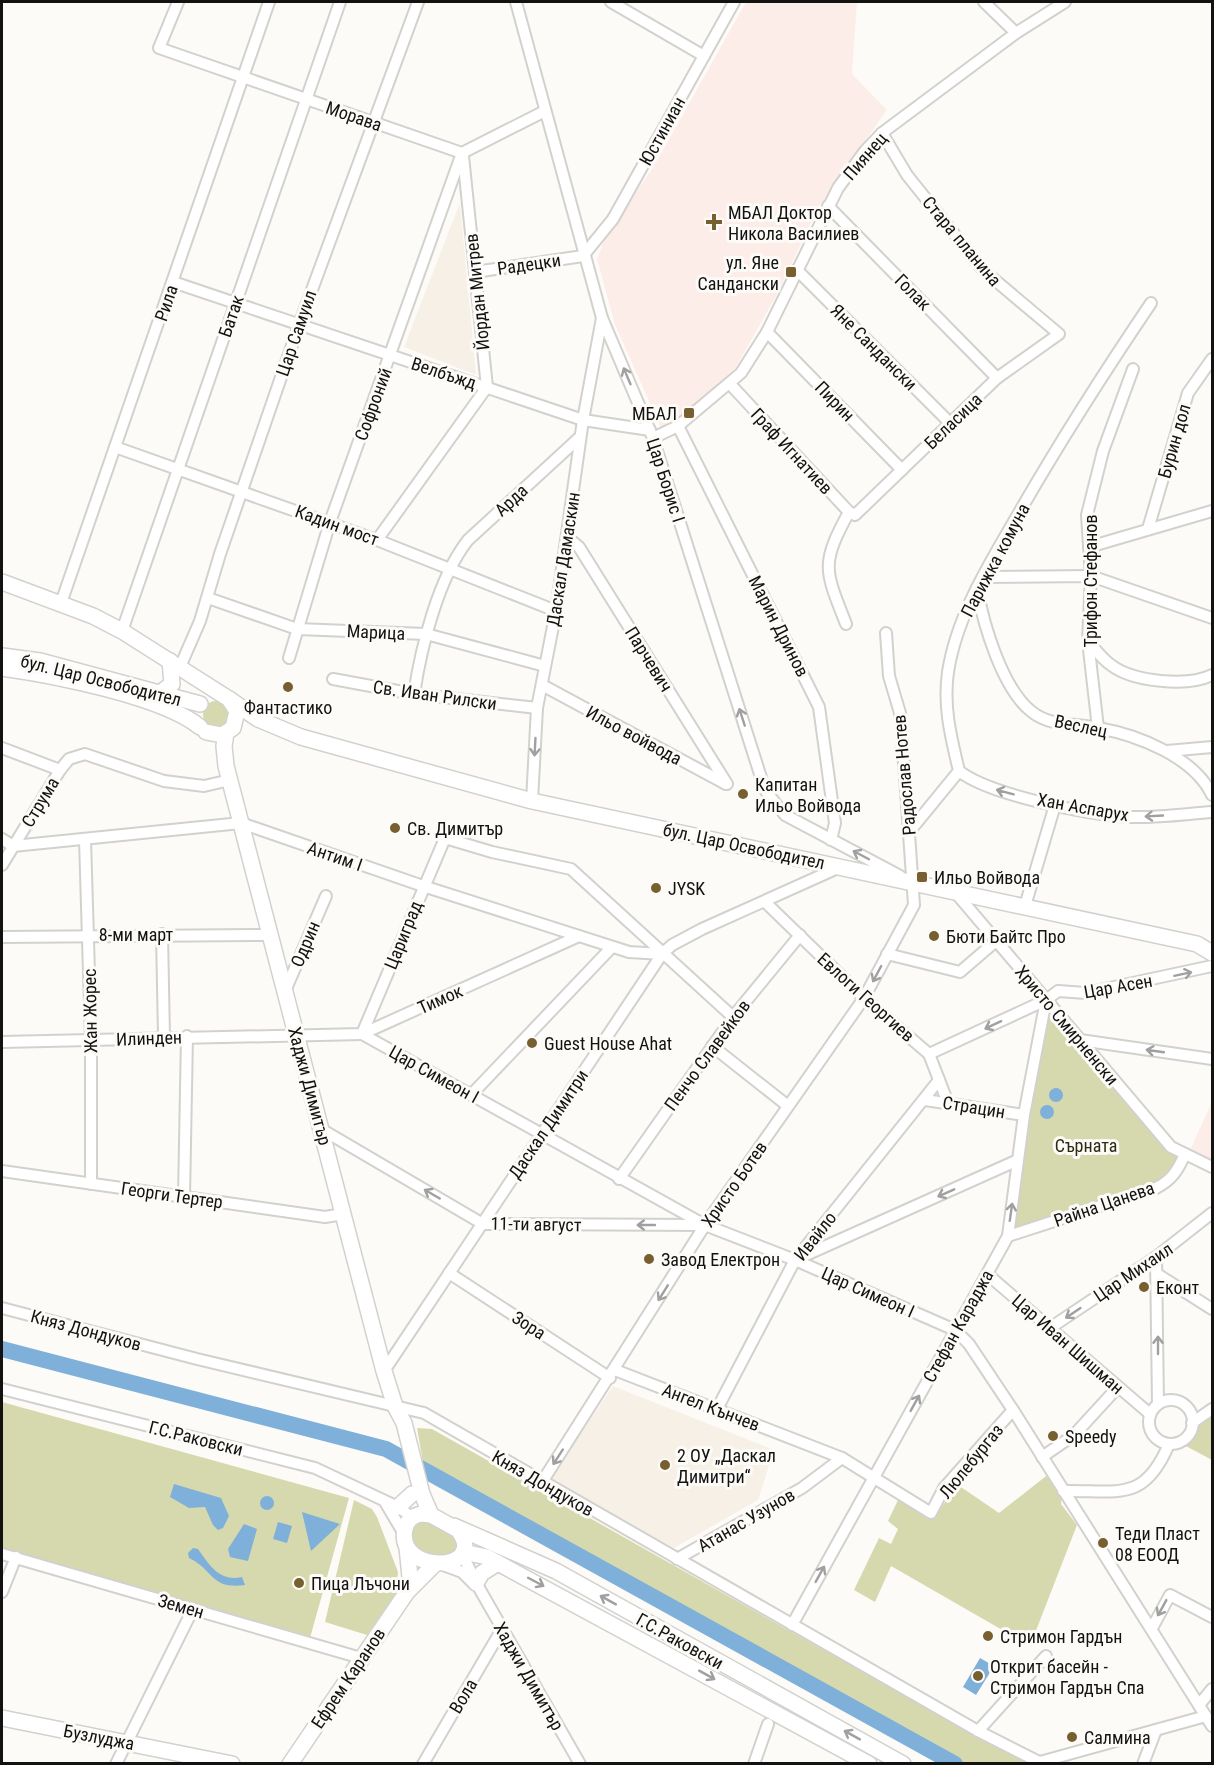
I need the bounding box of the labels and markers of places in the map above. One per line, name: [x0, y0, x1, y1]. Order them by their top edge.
place label: МБАЛ Доктор Никола Василиев: [728, 202, 859, 244]
marker: МБАЛ Доктор Никола Василиев: [705, 213, 723, 231]
place label: ул. Яне Сандански: [697, 252, 779, 294]
marker: ул. Яне Сандански: [784, 265, 798, 279]
place label: МБАЛ: [632, 403, 677, 424]
marker: МБАЛ: [682, 406, 696, 420]
marker: Фантастико: [281, 680, 295, 694]
place label: Фантастико: [244, 697, 332, 718]
place label: Капитан Ильо Войвода: [755, 774, 861, 816]
marker: Капитан Ильо Войвода: [736, 787, 750, 801]
place label: Св. Димитър: [407, 818, 503, 839]
marker: Св. Димитър: [388, 821, 402, 835]
place label: Ильо Войвода: [934, 867, 1040, 888]
marker: Ильо Войвода: [915, 870, 929, 884]
place label: JYSK: [668, 878, 705, 899]
marker: JYSK: [649, 881, 663, 895]
place label: Бюти Байтс Про: [946, 926, 1066, 947]
marker: Бюти Байтс Про: [927, 929, 941, 943]
place label: Guest House Ahat: [544, 1033, 672, 1054]
marker: Guest House Ahat: [525, 1036, 539, 1050]
place label: Завод Електрон: [661, 1249, 780, 1270]
marker: Завод Електрон: [642, 1252, 656, 1266]
place label: Еконт: [1156, 1277, 1200, 1298]
marker: Еконт: [1137, 1280, 1151, 1294]
place label: Speedy: [1065, 1426, 1117, 1447]
marker: Speedy: [1046, 1429, 1060, 1443]
place label: 2 ОУ „Даскал Димитри“: [677, 1445, 776, 1487]
marker: 2 ОУ „Даскал Димитри“: [658, 1458, 672, 1472]
place label: Теди Пласт 08 ЕООД: [1115, 1523, 1200, 1565]
marker: Теди Пласт 08 ЕООД: [1096, 1536, 1110, 1550]
place label: Пица Лъчони: [311, 1573, 410, 1594]
marker: Пица Лъчони: [292, 1576, 306, 1590]
place label: Стримон Гардън: [1000, 1626, 1122, 1647]
marker: Стримон Гардън: [981, 1629, 995, 1643]
place label: Открит басейн - Стримон Гардън Спа: [990, 1656, 1144, 1698]
marker: Открит басейн - Стримон Гардън Спа: [971, 1669, 985, 1683]
place label: Салмина: [1084, 1727, 1151, 1748]
marker: Салмина: [1065, 1730, 1079, 1744]

